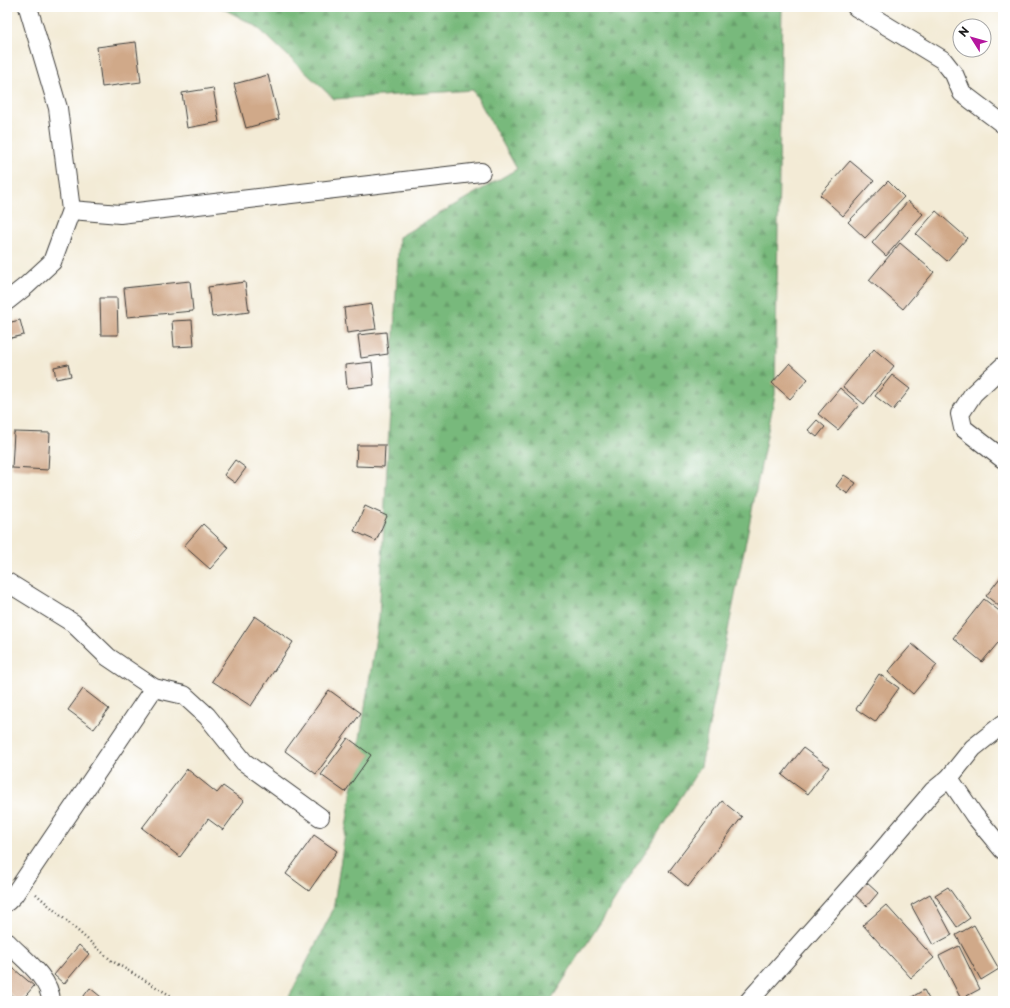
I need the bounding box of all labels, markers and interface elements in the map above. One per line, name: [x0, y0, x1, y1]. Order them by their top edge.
north arrow: [952, 18, 992, 58]
text: N: [954, 23, 973, 40]

